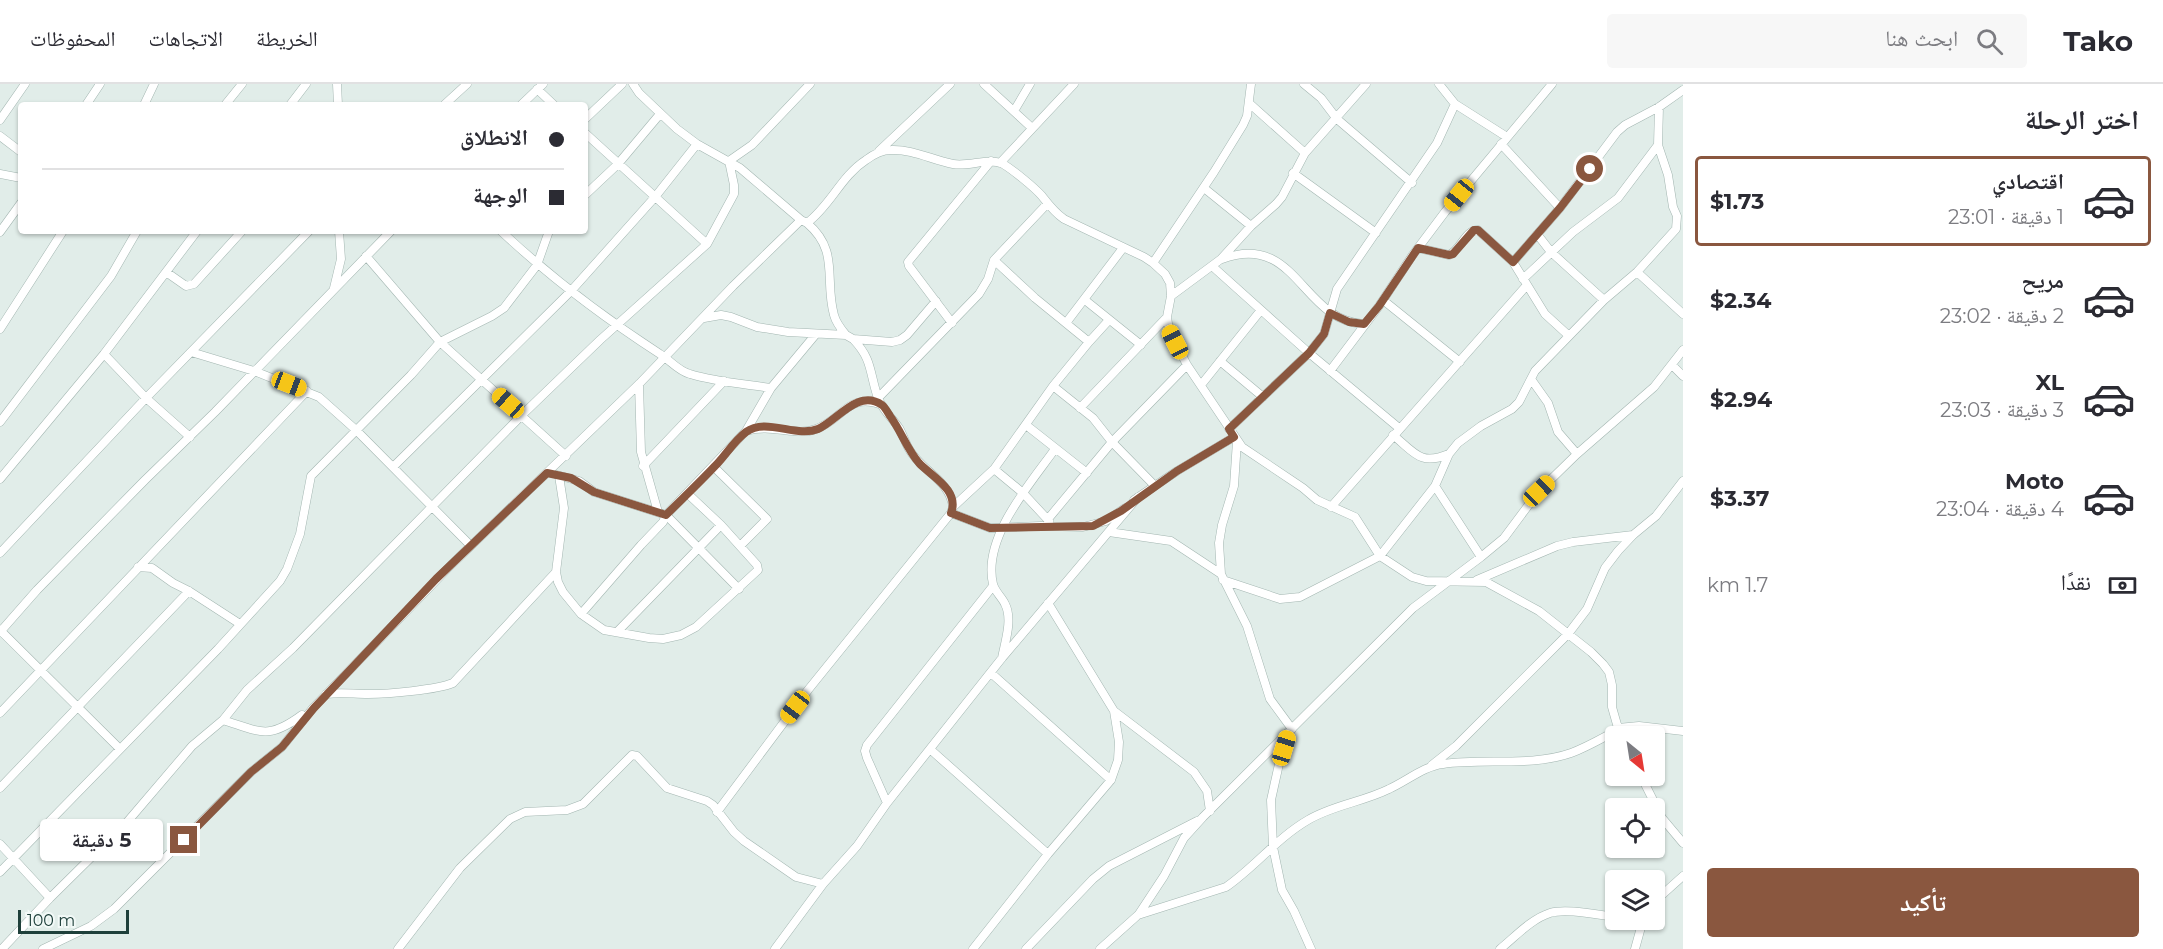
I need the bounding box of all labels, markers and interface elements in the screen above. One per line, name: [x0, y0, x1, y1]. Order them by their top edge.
search box: [1607, 14, 2027, 68]
text: Tako: [2063, 24, 2133, 58]
text: ابحث هنا: [1885, 25, 1958, 52]
icon: search: [1973, 25, 2006, 58]
text: المحفوظات: [30, 26, 115, 51]
text: الاتجاهات: [148, 26, 223, 51]
text: الخريطة: [256, 26, 318, 51]
text: اختر الرحلة: [2025, 103, 2139, 136]
text: الانطلاق: [460, 124, 528, 151]
route start: [1576, 155, 1603, 182]
text: اقتصادي: [1992, 168, 2064, 195]
icon: car: [2082, 174, 2136, 228]
car: [1441, 175, 1477, 215]
text: الوجهة: [473, 182, 528, 209]
text: $1.73: [1710, 188, 1764, 215]
text: 1 دقيقة · 23:01: [1948, 205, 2064, 229]
text: مريح: [2021, 267, 2064, 294]
icon: car: [2082, 273, 2136, 327]
text: $2.34: [1710, 287, 1771, 314]
text: 2 دقيقة · 23:02: [1940, 304, 2064, 328]
car: [1159, 322, 1191, 362]
car: [269, 369, 309, 399]
text: XL: [2035, 369, 2064, 396]
icon: car: [2082, 372, 2136, 426]
car: [489, 384, 527, 422]
text: $2.94: [1710, 386, 1772, 413]
text: 3 دقيقة · 23:03: [1940, 398, 2064, 422]
text: Moto: [2005, 468, 2064, 495]
icon: car: [2082, 471, 2136, 525]
car: [1520, 472, 1558, 510]
text: $3.37: [1710, 485, 1769, 512]
text: 4 دقيقة · 23:04: [1936, 497, 2064, 521]
text: نقدًا: [2061, 569, 2091, 596]
icon: cash: [2106, 569, 2139, 602]
text: 1.7 km: [1707, 573, 1768, 597]
car: [777, 687, 813, 727]
north arrow: [1605, 726, 1665, 786]
map controls: [1605, 726, 1665, 930]
car: [1270, 728, 1298, 768]
button: locate: [1605, 798, 1665, 858]
callout: 5 دقيقة: [40, 819, 163, 861]
route end: [170, 826, 197, 853]
text: 5 دقيقة: [72, 828, 131, 852]
button: تأكيد: [1707, 868, 2139, 937]
button: layers: [1605, 870, 1665, 930]
scale bar: [18, 907, 129, 934]
text: 100 m: [27, 911, 75, 930]

